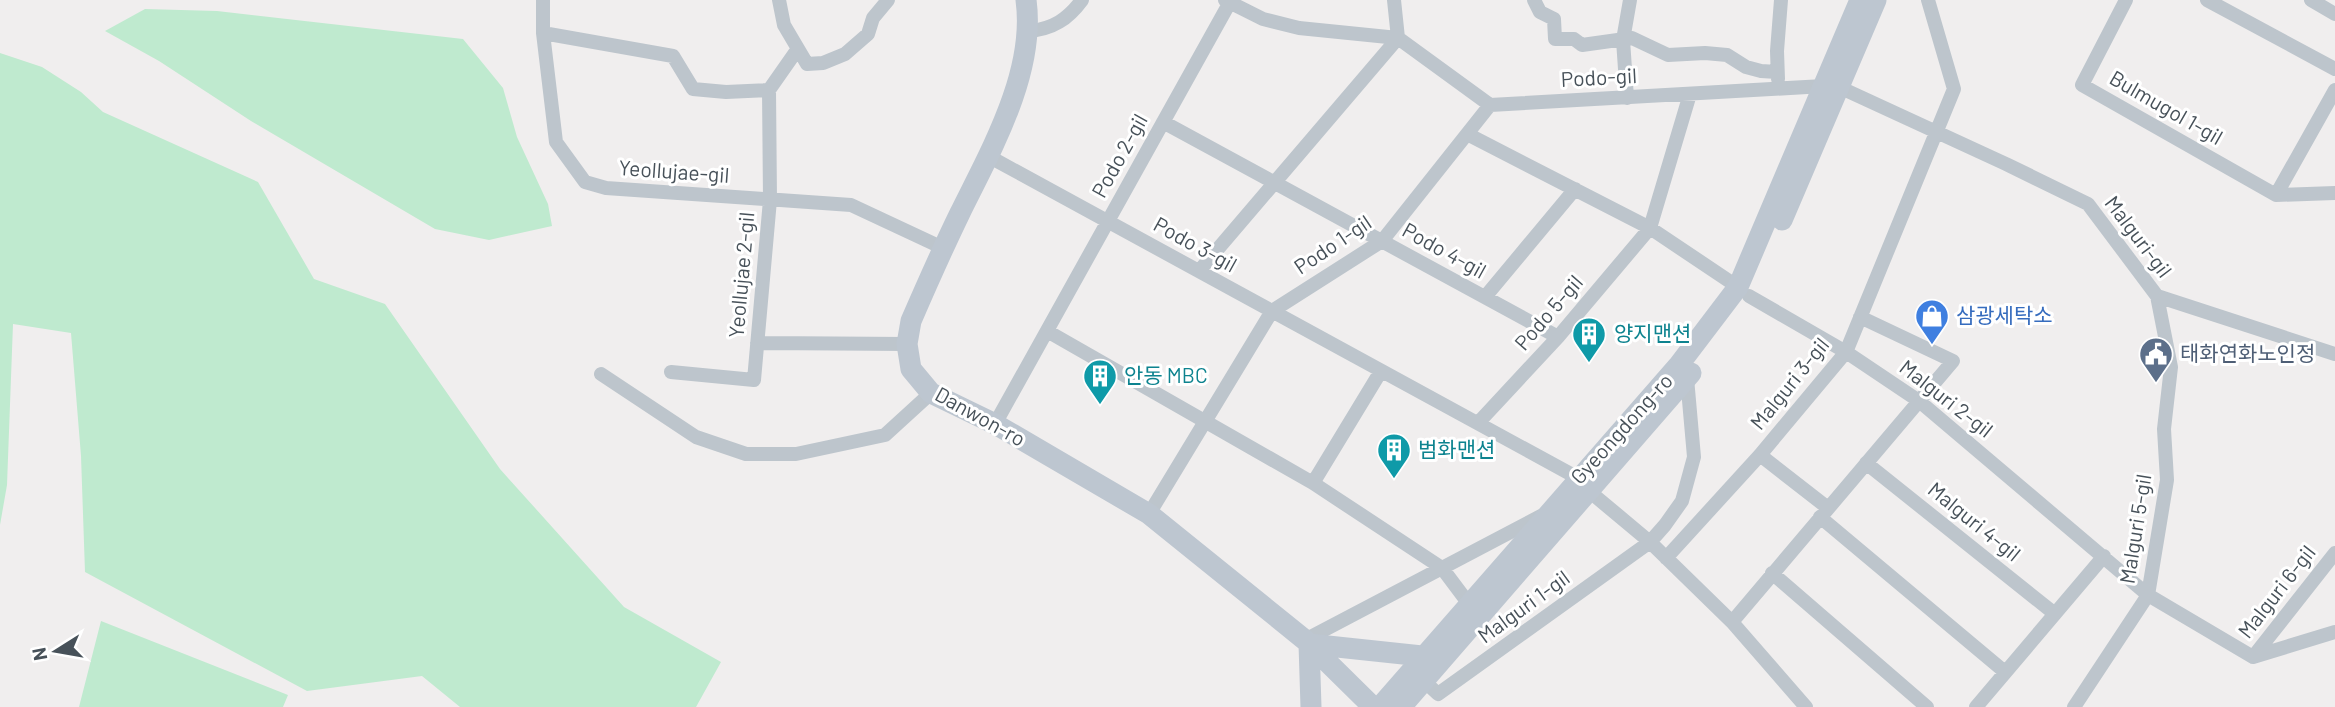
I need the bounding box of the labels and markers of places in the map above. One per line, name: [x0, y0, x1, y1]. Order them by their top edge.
shop icon: 삼광세탁소: [1913, 297, 1951, 346]
place label: 삼광세탁소: [1956, 302, 2053, 327]
building icon: 양지맨션: [1570, 315, 1608, 364]
place label: 양지맨션: [1614, 320, 1691, 345]
public building icon: 태화연화노인정: [2137, 335, 2175, 384]
place label: 태화연화노인정: [2180, 340, 2315, 365]
building icon: 안동 MBC: [1081, 357, 1119, 406]
place label: 안동 MBC: [1124, 362, 1208, 387]
building icon: 범화맨션: [1375, 431, 1413, 480]
place label: 범화맨션: [1418, 436, 1495, 461]

